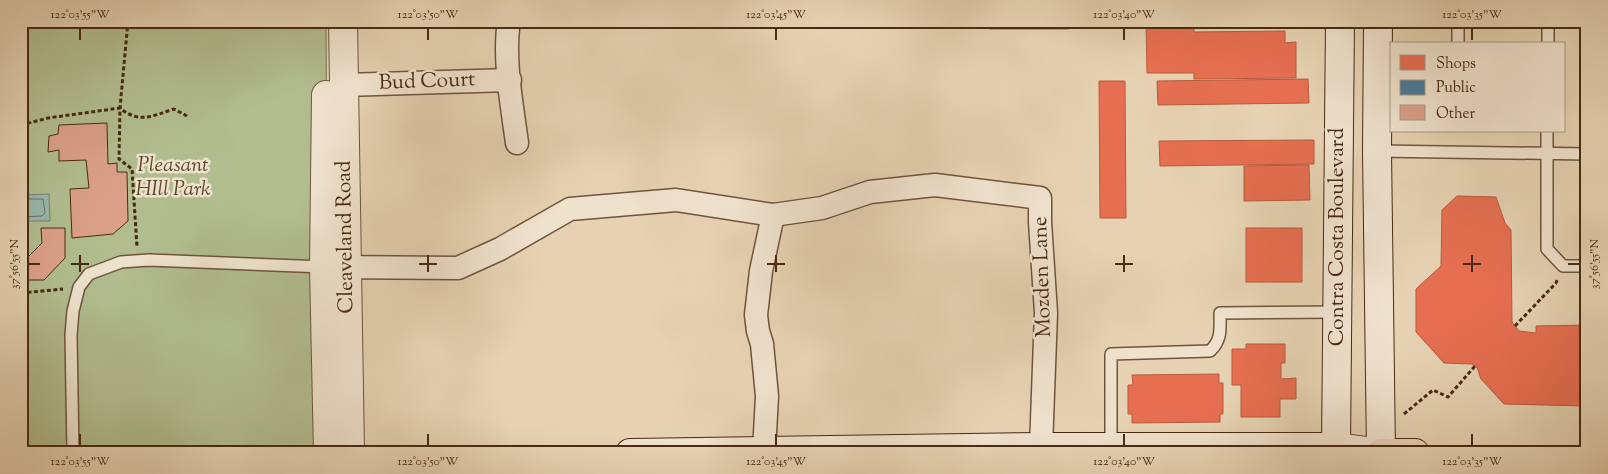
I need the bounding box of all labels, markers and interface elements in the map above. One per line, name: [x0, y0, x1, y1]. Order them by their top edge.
text: 122°03'55"W: [51, 6, 110, 24]
text: 122°03'50"W: [398, 6, 459, 24]
text: 122°03'45"W: [746, 6, 807, 24]
text: 122°03'40"W: [1093, 6, 1155, 24]
text: 122°03'35"W: [1442, 6, 1502, 24]
legend: [1390, 42, 1566, 132]
text: Shops: [1436, 54, 1476, 75]
street label: Bud Court: [378, 65, 476, 99]
text: Public: [1436, 78, 1476, 99]
text: Other: [1436, 104, 1476, 125]
street label: Contra Costa Boulevard: [1323, 128, 1353, 346]
park label: Pleasant HIll Park: [136, 151, 211, 205]
street label: Cleaveland Road: [330, 160, 362, 314]
street label: Mozden Lane: [1026, 216, 1060, 338]
text: 37°56'55"N: [6, 238, 24, 289]
text: 37°56'55"N: [1586, 238, 1604, 289]
text: 122°03'55"W: [51, 453, 110, 471]
text: 122°03'50"W: [398, 453, 459, 471]
text: 122°03'45"W: [746, 453, 807, 471]
text: 122°03'40"W: [1093, 453, 1155, 471]
text: 122°03'35"W: [1442, 453, 1502, 471]

